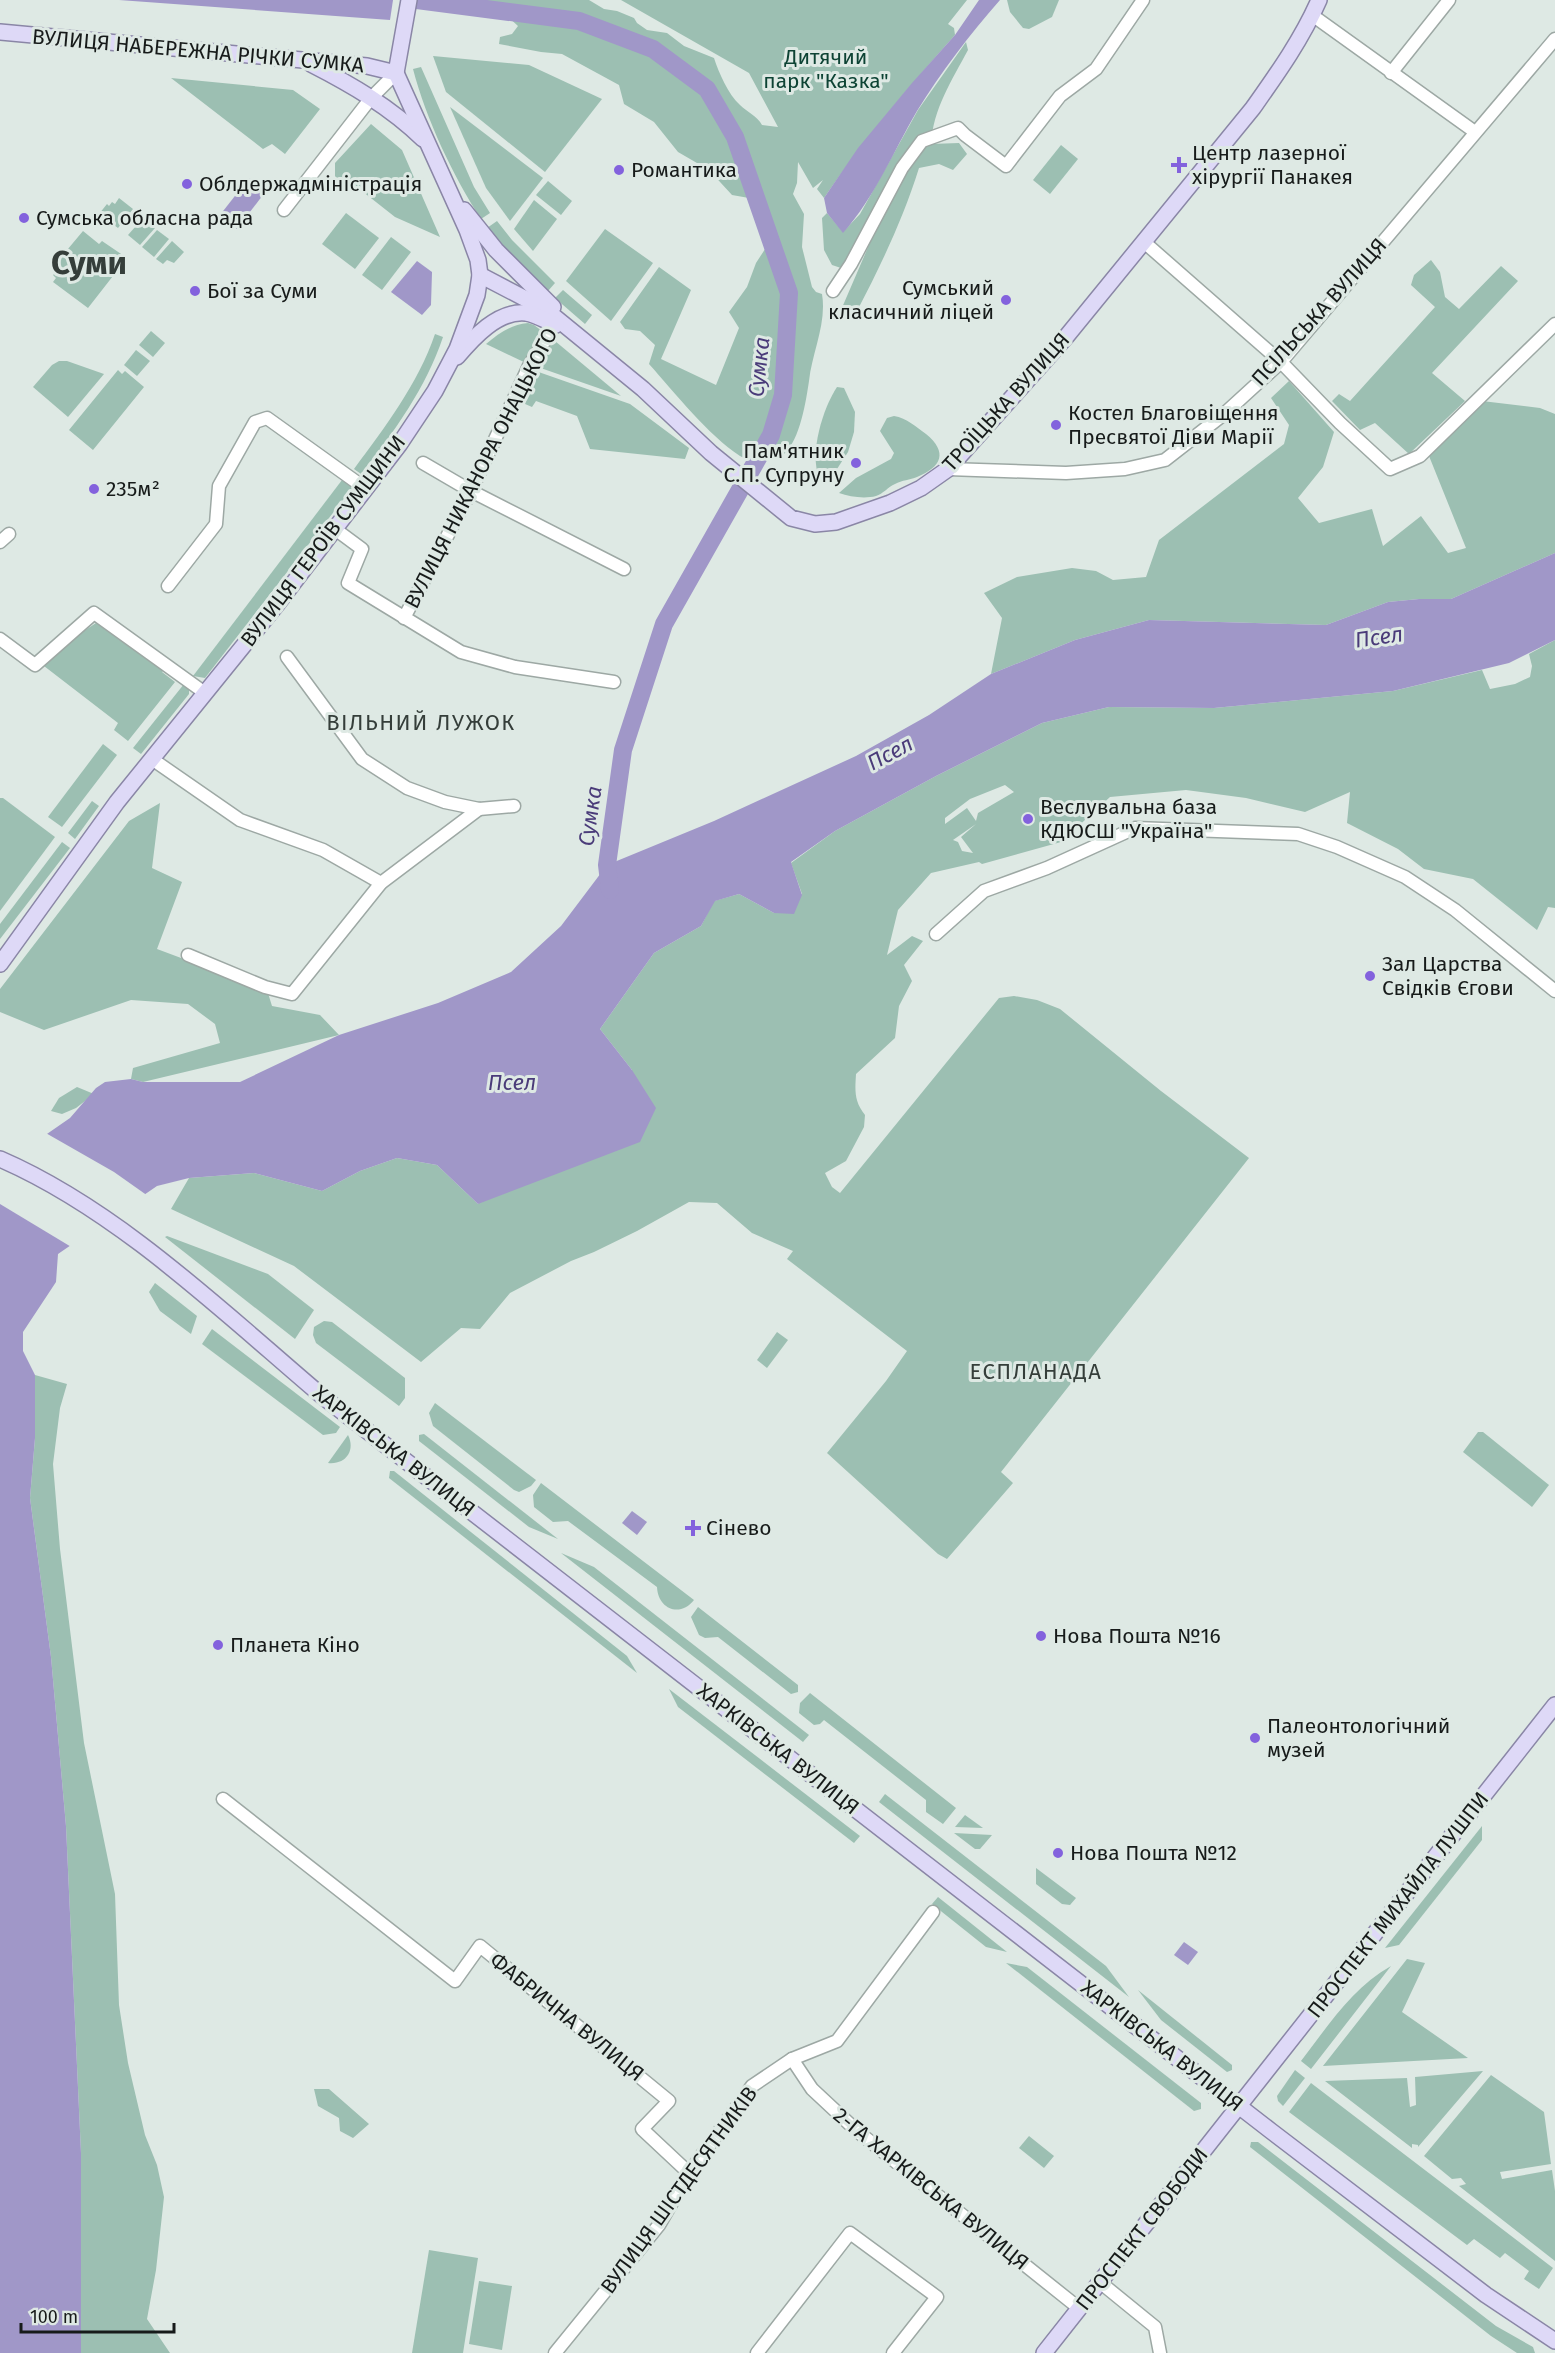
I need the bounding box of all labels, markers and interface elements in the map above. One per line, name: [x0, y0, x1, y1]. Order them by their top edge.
street label: ВУЛИЦЯ НАБЕРЕЖНА РІЧКИ СУМКА: [31, 24, 365, 78]
park label: Дитячий парк "Казка": [763, 44, 889, 94]
place label: Центр лазерної хірургії Панакея: [1192, 140, 1353, 190]
marker: Центр лазерної хірургії Панакея: [1170, 156, 1188, 174]
place label: Романтика: [631, 157, 737, 183]
marker: Романтика: [612, 163, 626, 177]
place label: Облдержадміністрація: [199, 171, 422, 197]
marker: Облдержадміністрація: [180, 177, 194, 191]
place label: Сумська обласна рада: [36, 205, 254, 231]
marker: Сумська обласна рада: [17, 211, 31, 225]
street label: ПСІЛЬСЬКА ВУЛИЦЯ: [1246, 233, 1392, 391]
district label: Суми: [51, 243, 127, 283]
place label: Сумський класичний ліцей: [828, 275, 994, 325]
place label: Бої за Суми: [207, 278, 318, 304]
marker: Бої за Суми: [188, 284, 202, 298]
marker: Сумський класичний ліцей: [999, 293, 1013, 307]
street label: ВУЛИЦЯ НИКАНОРА ОНАЦЬКОГО: [399, 323, 563, 613]
street label: ТРОЇЦЬКА ВУЛИЦЯ: [937, 327, 1075, 477]
water label: Сумка: [742, 336, 776, 398]
place label: Костел Благовіщення Пресвятої Діви Марії: [1068, 400, 1279, 450]
marker: Костел Благовіщення Пресвятої Діви Марії: [1049, 418, 1063, 432]
street label: ВУЛИЦЯ ГЕРОЇВ СУМЩИНИ: [235, 430, 411, 652]
place label: Пам'ятник С.П. Супруну: [723, 438, 845, 488]
marker: Пам'ятник С.П. Супруну: [849, 456, 863, 470]
place label: 235м²: [106, 476, 160, 502]
marker: 235м²: [87, 482, 101, 496]
water label: Псел: [1353, 620, 1405, 654]
district label: ВІЛЬНИЙ ЛУЖОК: [326, 709, 516, 736]
water label: Псел: [862, 730, 918, 776]
water label: Сумка: [572, 784, 608, 848]
place label: Веслувальна база КДЮСШ "Україна": [1040, 794, 1217, 844]
marker: Веслувальна база КДЮСШ "Україна": [1021, 812, 1035, 826]
place label: Зал Царства Свідків Єгови: [1382, 951, 1514, 1001]
marker: Зал Царства Свідків Єгови: [1363, 969, 1377, 983]
water label: Псел: [488, 1069, 536, 1096]
district label: ЕСПЛАНАДА: [970, 1358, 1102, 1385]
street label: ХАРКІВСЬКА ВУЛИЦЯ: [308, 1380, 480, 1522]
place label: Сінево: [706, 1515, 772, 1541]
marker: Сінево: [684, 1519, 702, 1537]
place label: Нова Пошта №16: [1053, 1623, 1221, 1649]
marker: Нова Пошта №16: [1034, 1629, 1048, 1643]
place label: Планета Кіно: [230, 1632, 360, 1658]
marker: Планета Кіно: [211, 1638, 225, 1652]
street label: ХАРКІВСЬКА ВУЛИЦЯ: [692, 1678, 864, 1820]
place label: Палеонтологічний музей: [1267, 1713, 1450, 1763]
marker: Палеонтологічний музей: [1248, 1731, 1262, 1745]
street label: ПРОСПЕКТ МИХАЙЛА ЛУШПИ: [1302, 1787, 1494, 2023]
place label: Нова Пошта №12: [1070, 1840, 1237, 1866]
marker: Нова Пошта №12: [1051, 1846, 1065, 1860]
street label: ФАБРИЧНА ВУЛИЦЯ: [485, 1947, 649, 2087]
street label: ХАРКІВСЬКА ВУЛИЦЯ: [1076, 1975, 1248, 2117]
street label: ВУЛИЦЯ ШІСТДЕСЯТНИКІВ: [595, 2081, 763, 2299]
street label: 2-ГА ХАРКІВСЬКА ВУЛИЦЯ: [828, 2102, 1034, 2276]
street label: ПРОСПЕКТ СВОБОДИ: [1070, 2142, 1214, 2316]
scale bar: [21, 2296, 174, 2334]
text: 100 m: [30, 2306, 78, 2328]

